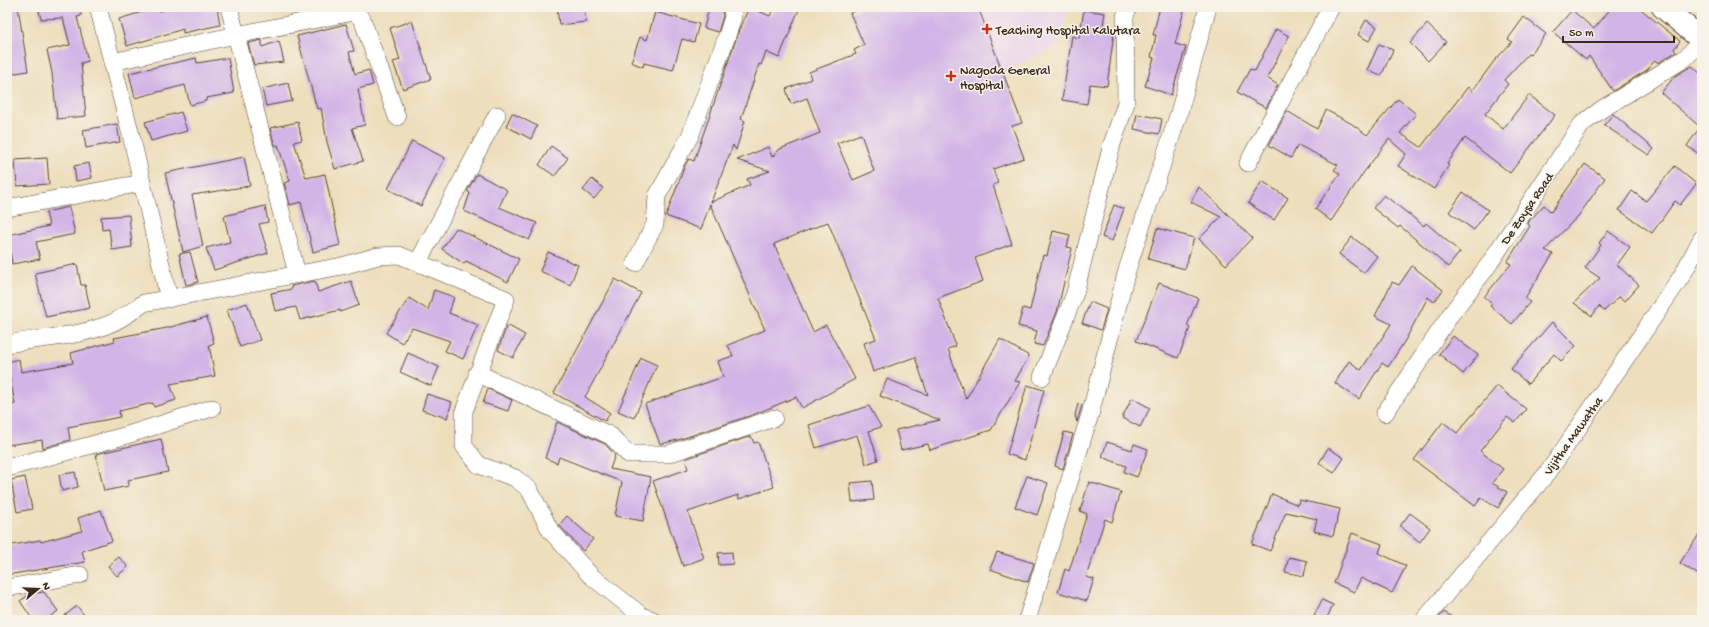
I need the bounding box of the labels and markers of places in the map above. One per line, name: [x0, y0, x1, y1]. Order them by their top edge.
marker: Teaching Hospital Kalutara: [981, 23, 993, 35]
place label: Teaching Hospital Kalutara: [995, 24, 1141, 39]
place label: Nagoda General Hospital: [960, 64, 1050, 94]
marker: Nagoda General Hospital: [945, 70, 957, 82]

